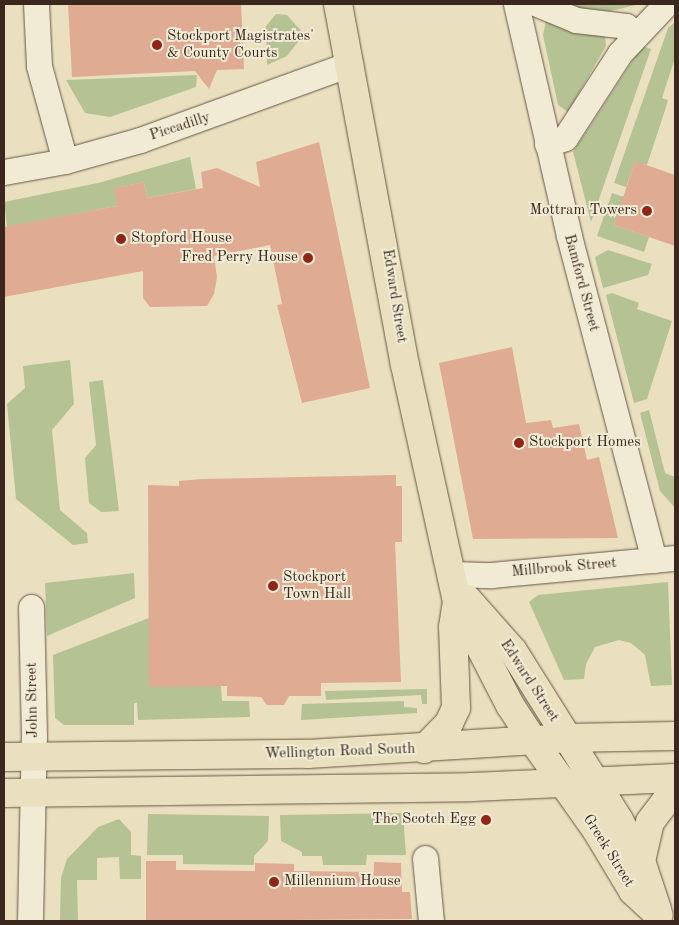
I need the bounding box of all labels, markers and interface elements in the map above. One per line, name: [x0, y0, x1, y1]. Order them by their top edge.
place label: Stockport Magistrates' & County Courts: [167, 27, 314, 62]
marker: Stockport Magistrates' & County Courts: [151, 39, 163, 51]
street label: Piccadilly: [147, 109, 213, 145]
place label: Mottram Towers: [529, 202, 637, 220]
marker: Mottram Towers: [641, 205, 653, 217]
place label: Stopford House: [131, 230, 232, 248]
street label: Bamford Street: [559, 232, 603, 334]
marker: Stopford House: [115, 233, 127, 245]
street label: Edward Street: [378, 248, 410, 344]
place label: Fred Perry House: [181, 249, 298, 267]
marker: Fred Perry House: [302, 252, 314, 264]
place label: Stockport Homes: [529, 434, 641, 452]
marker: Stockport Homes: [513, 437, 525, 449]
street label: Millbrook Street: [511, 554, 617, 582]
place label: Stockport Town Hall: [283, 568, 351, 603]
marker: Stockport Town Hall: [267, 580, 279, 592]
street label: Edward Street: [496, 636, 562, 726]
street label: John Street: [23, 662, 43, 738]
street label: Wellington Road South: [264, 740, 416, 764]
place label: The Scotch Egg: [372, 811, 476, 829]
street label: Greek Street: [579, 811, 637, 891]
marker: The Scotch Egg: [480, 814, 492, 826]
place label: Millennium House: [284, 873, 401, 891]
marker: Millennium House: [268, 876, 280, 888]

